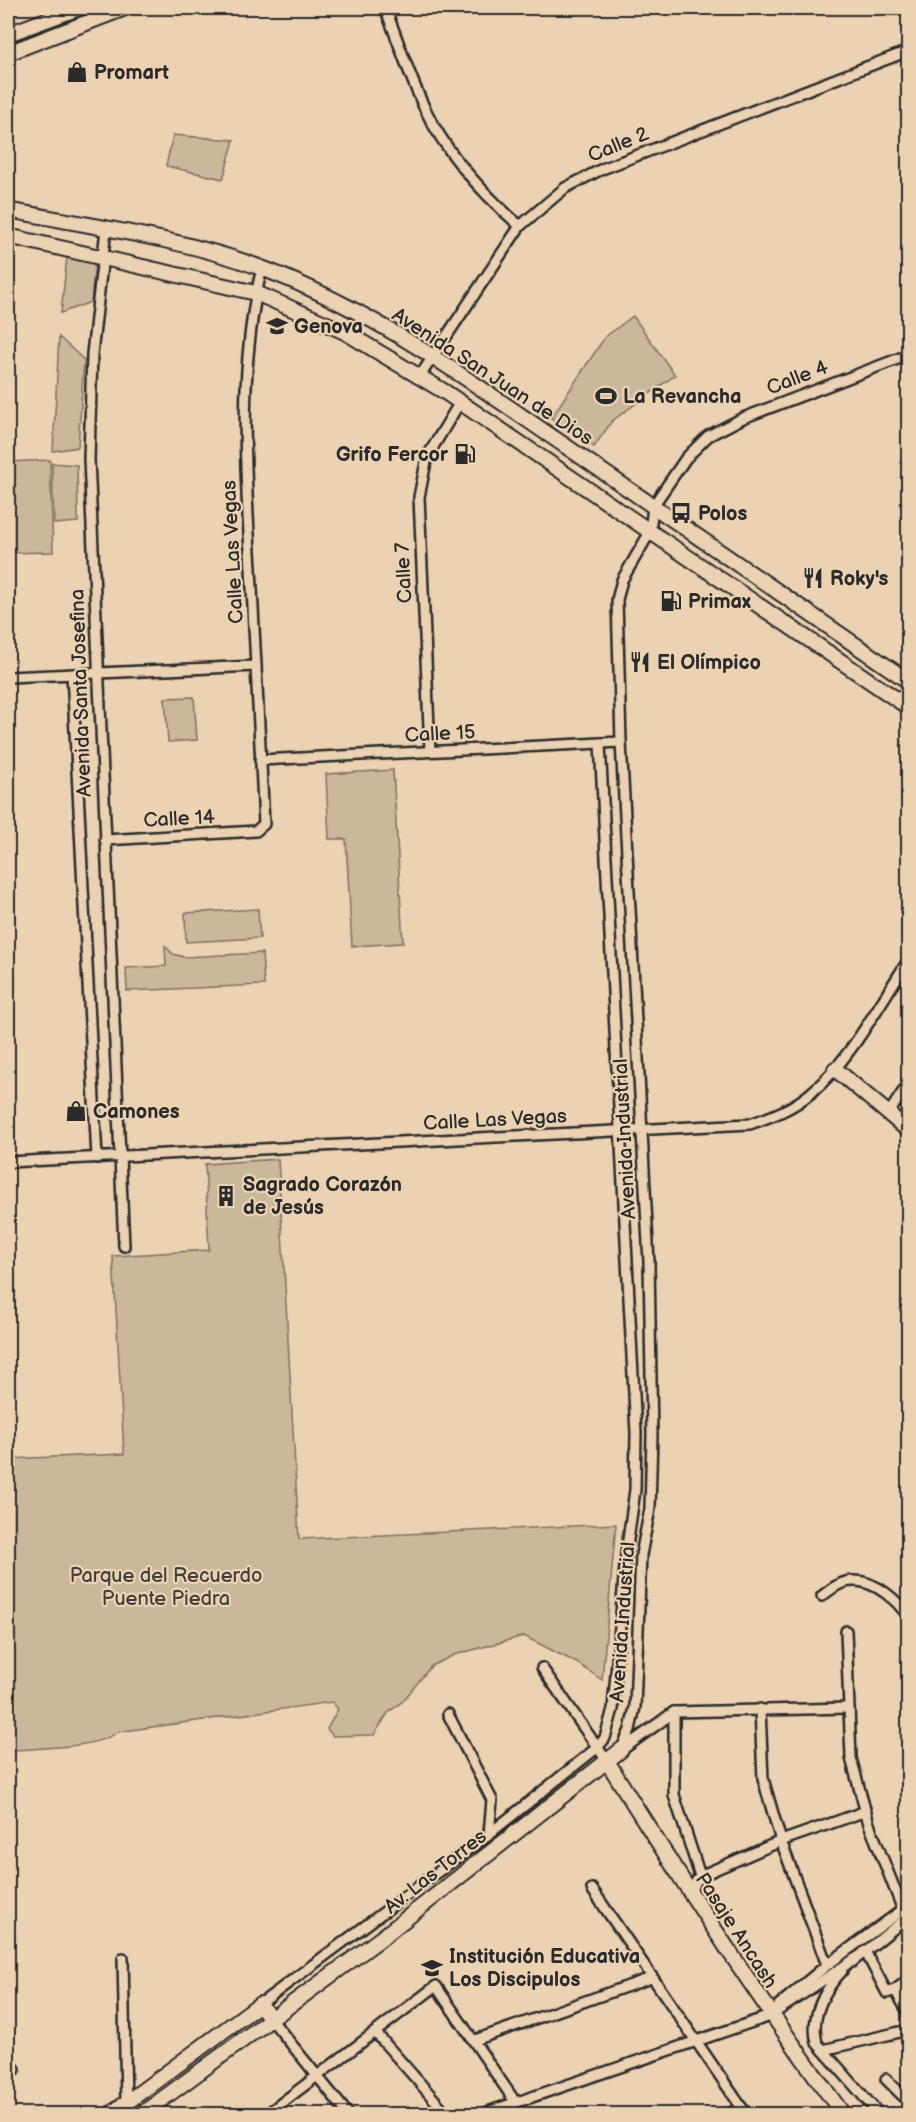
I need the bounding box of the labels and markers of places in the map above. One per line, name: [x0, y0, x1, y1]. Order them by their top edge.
shop icon: Promart: [65, 60, 89, 84]
place label: Promart: [94, 61, 169, 85]
school or university icon: Genova: [265, 314, 289, 338]
place label: Genova: [294, 315, 363, 339]
sports icon: La Revancha: [594, 384, 618, 408]
place label: La Revancha: [623, 385, 741, 409]
fuel station icon: Grifo Fercor: [453, 442, 477, 466]
place label: Grifo Fercor: [336, 443, 449, 467]
bus stop icon: Polos: [669, 501, 693, 525]
place label: Polos: [698, 502, 747, 526]
restaurant icon: Roky's: [801, 566, 825, 590]
place label: Roky's: [830, 567, 888, 591]
fuel station icon: Primax: [659, 589, 683, 613]
place label: Primax: [688, 590, 751, 614]
restaurant icon: El Olímpico: [628, 650, 652, 674]
place label: El Olímpico: [657, 651, 761, 675]
shop icon: Camones: [64, 1099, 88, 1123]
place label: Camones: [93, 1100, 180, 1124]
place label: Sagrado Corazón de Jesús: [243, 1173, 402, 1220]
building icon: Sagrado Corazón de Jesús: [214, 1184, 238, 1208]
place label: Institución Educativa Los Discipulos: [449, 1945, 640, 1992]
school or university icon: Institución Educativa Los Discipulos: [420, 1956, 444, 1980]

